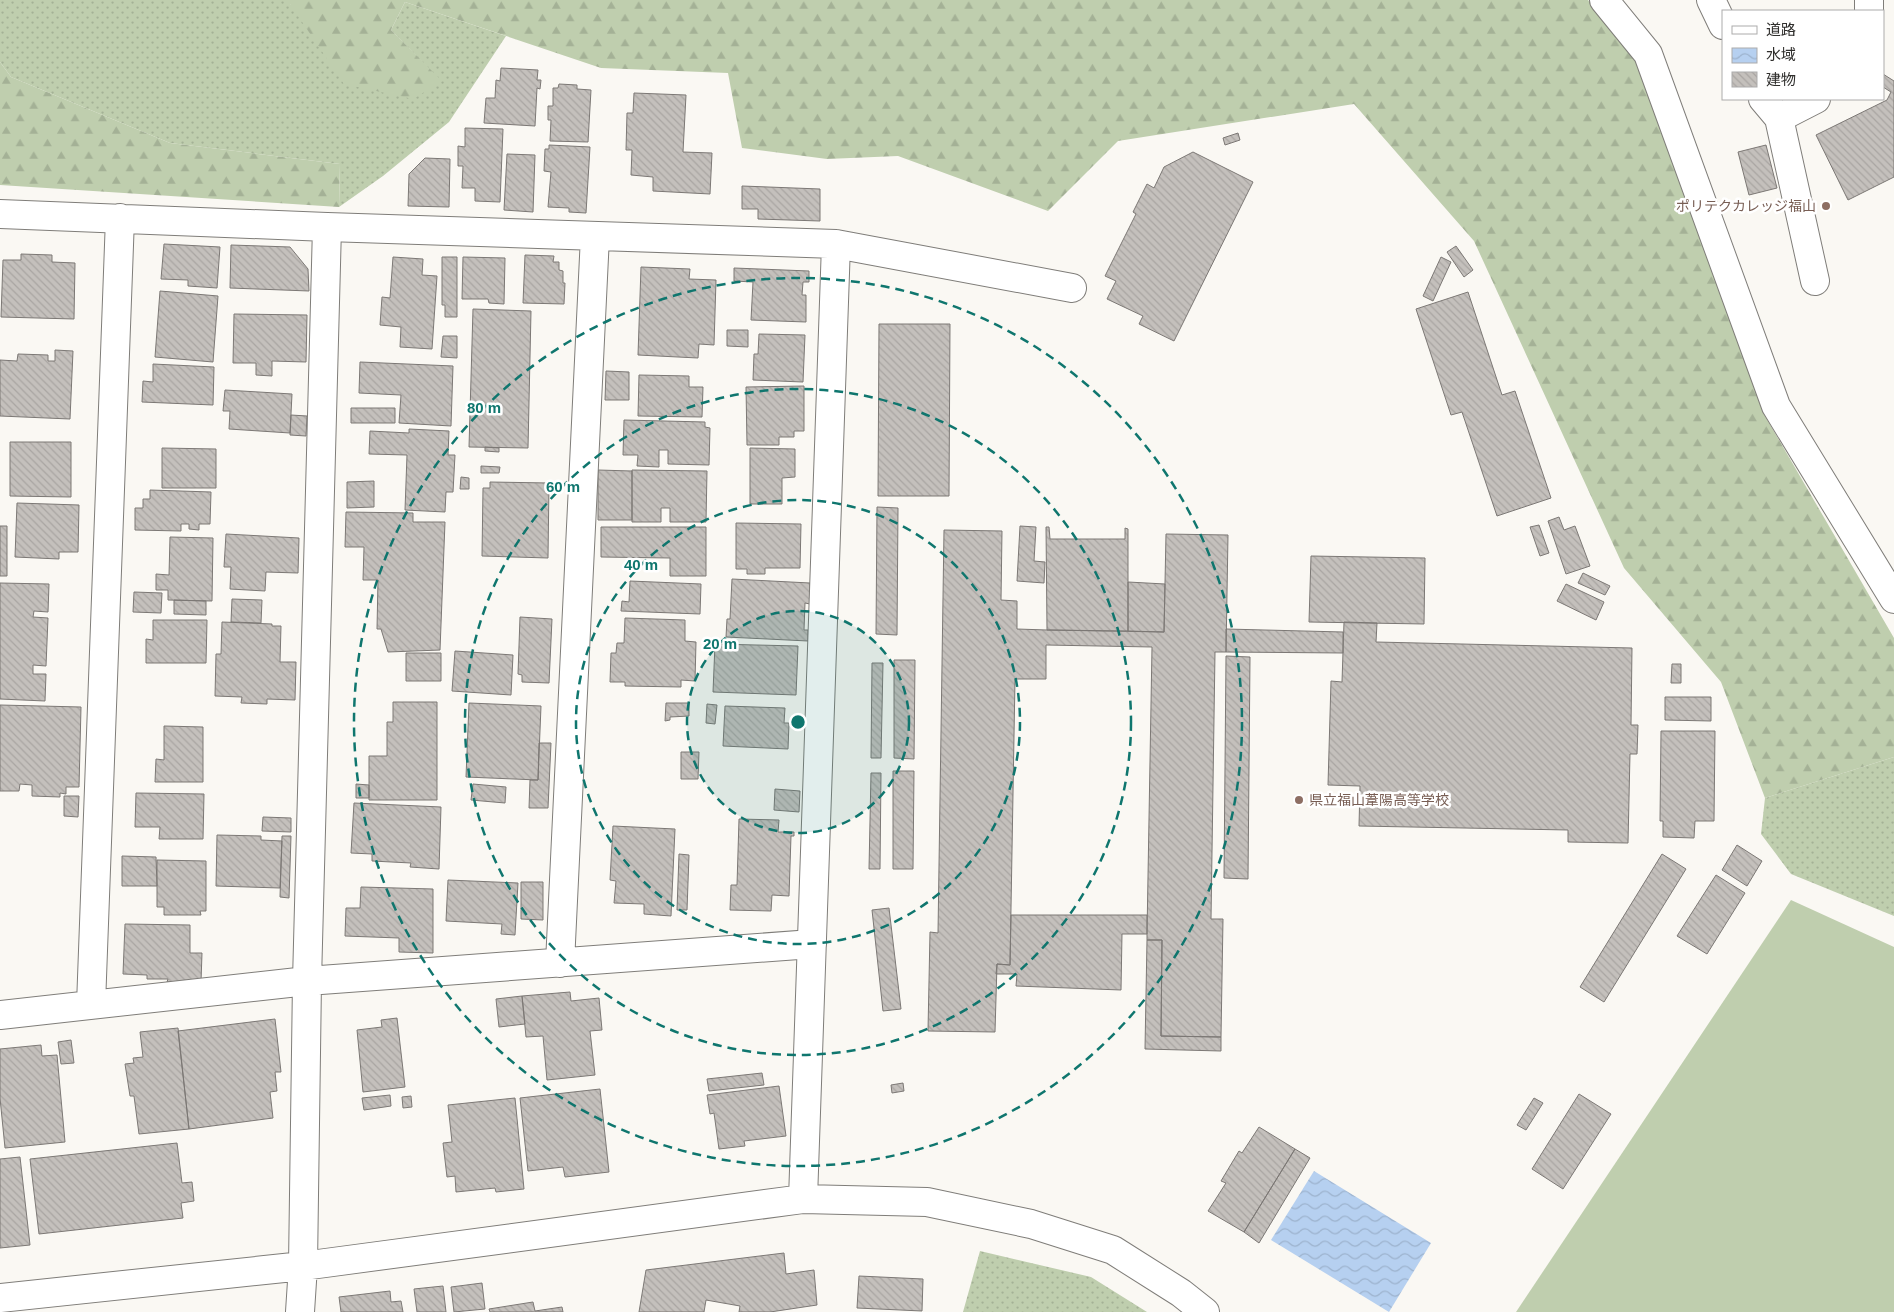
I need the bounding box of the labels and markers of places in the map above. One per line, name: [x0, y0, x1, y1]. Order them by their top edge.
place label: ポリテクカレッジ福山: [1676, 198, 1816, 214]
marker: ポリテクカレッジ福山: [1820, 200, 1832, 212]
centre of rings: [789, 713, 807, 731]
place label: 県立福山葦陽高等学校: [1309, 792, 1449, 808]
marker: 県立福山葦陽高等学校: [1293, 794, 1305, 806]

